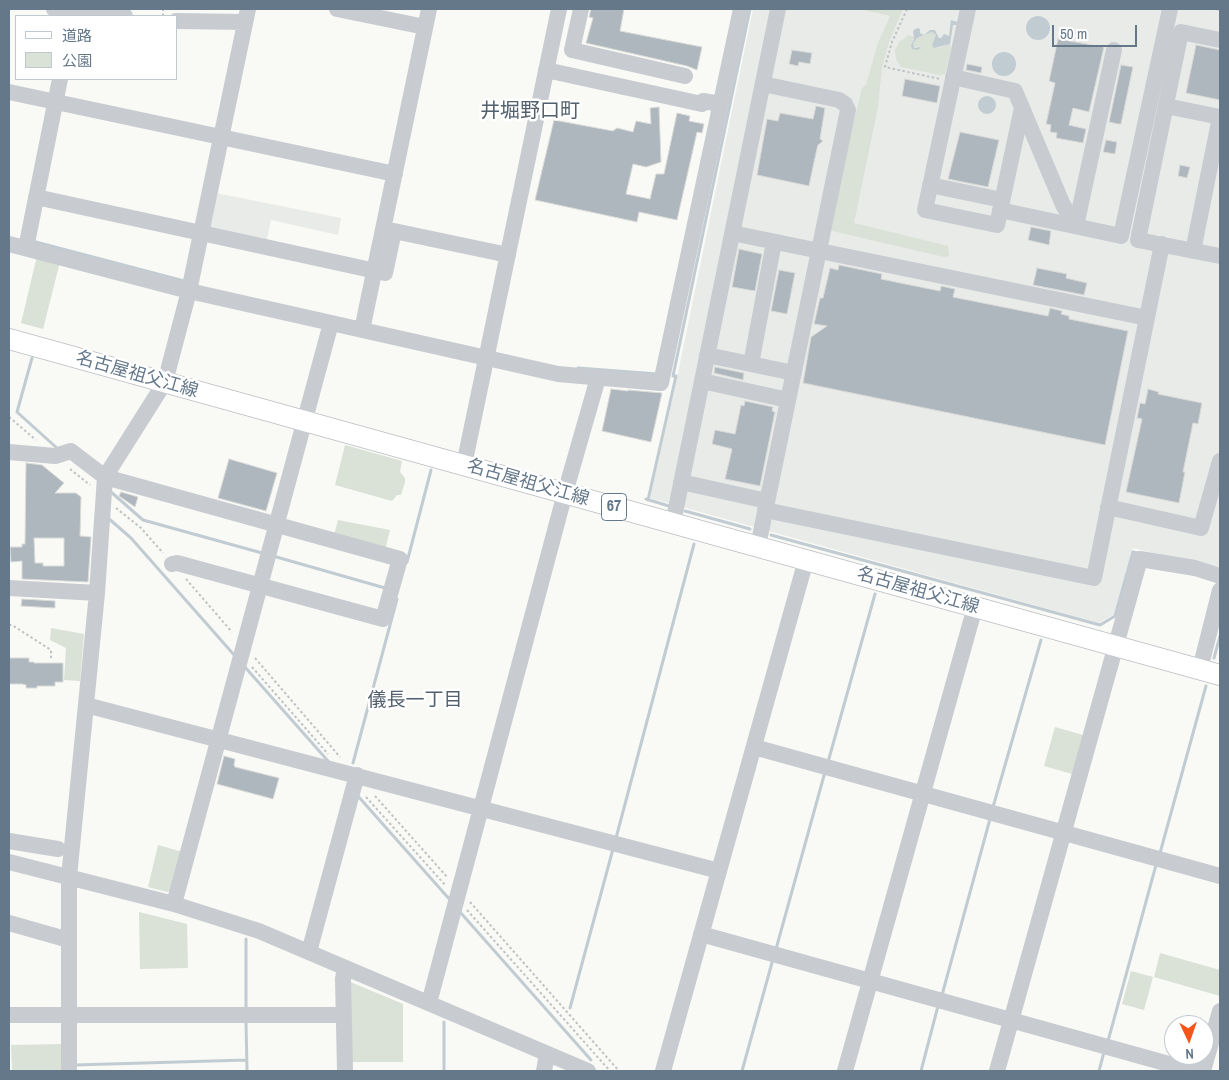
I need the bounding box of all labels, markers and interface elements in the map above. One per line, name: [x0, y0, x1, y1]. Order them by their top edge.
legend: [15, 15, 178, 80]
scale bar: [1054, 15, 1139, 47]
text: 50 m: [1060, 23, 1087, 44]
text: 道路: [62, 25, 92, 46]
text: 公園: [62, 50, 92, 71]
district label: 井堀野口町: [480, 100, 580, 124]
street label: 名古屋祖父江線: [73, 347, 201, 403]
street label: 名古屋祖父江線: [464, 455, 592, 511]
road number: 67: [602, 494, 626, 520]
street label: 名古屋祖父江線: [854, 563, 982, 619]
district label: 儀長一丁目: [368, 690, 462, 712]
north arrow: [1164, 1015, 1214, 1065]
text: N: [1185, 1045, 1194, 1063]

